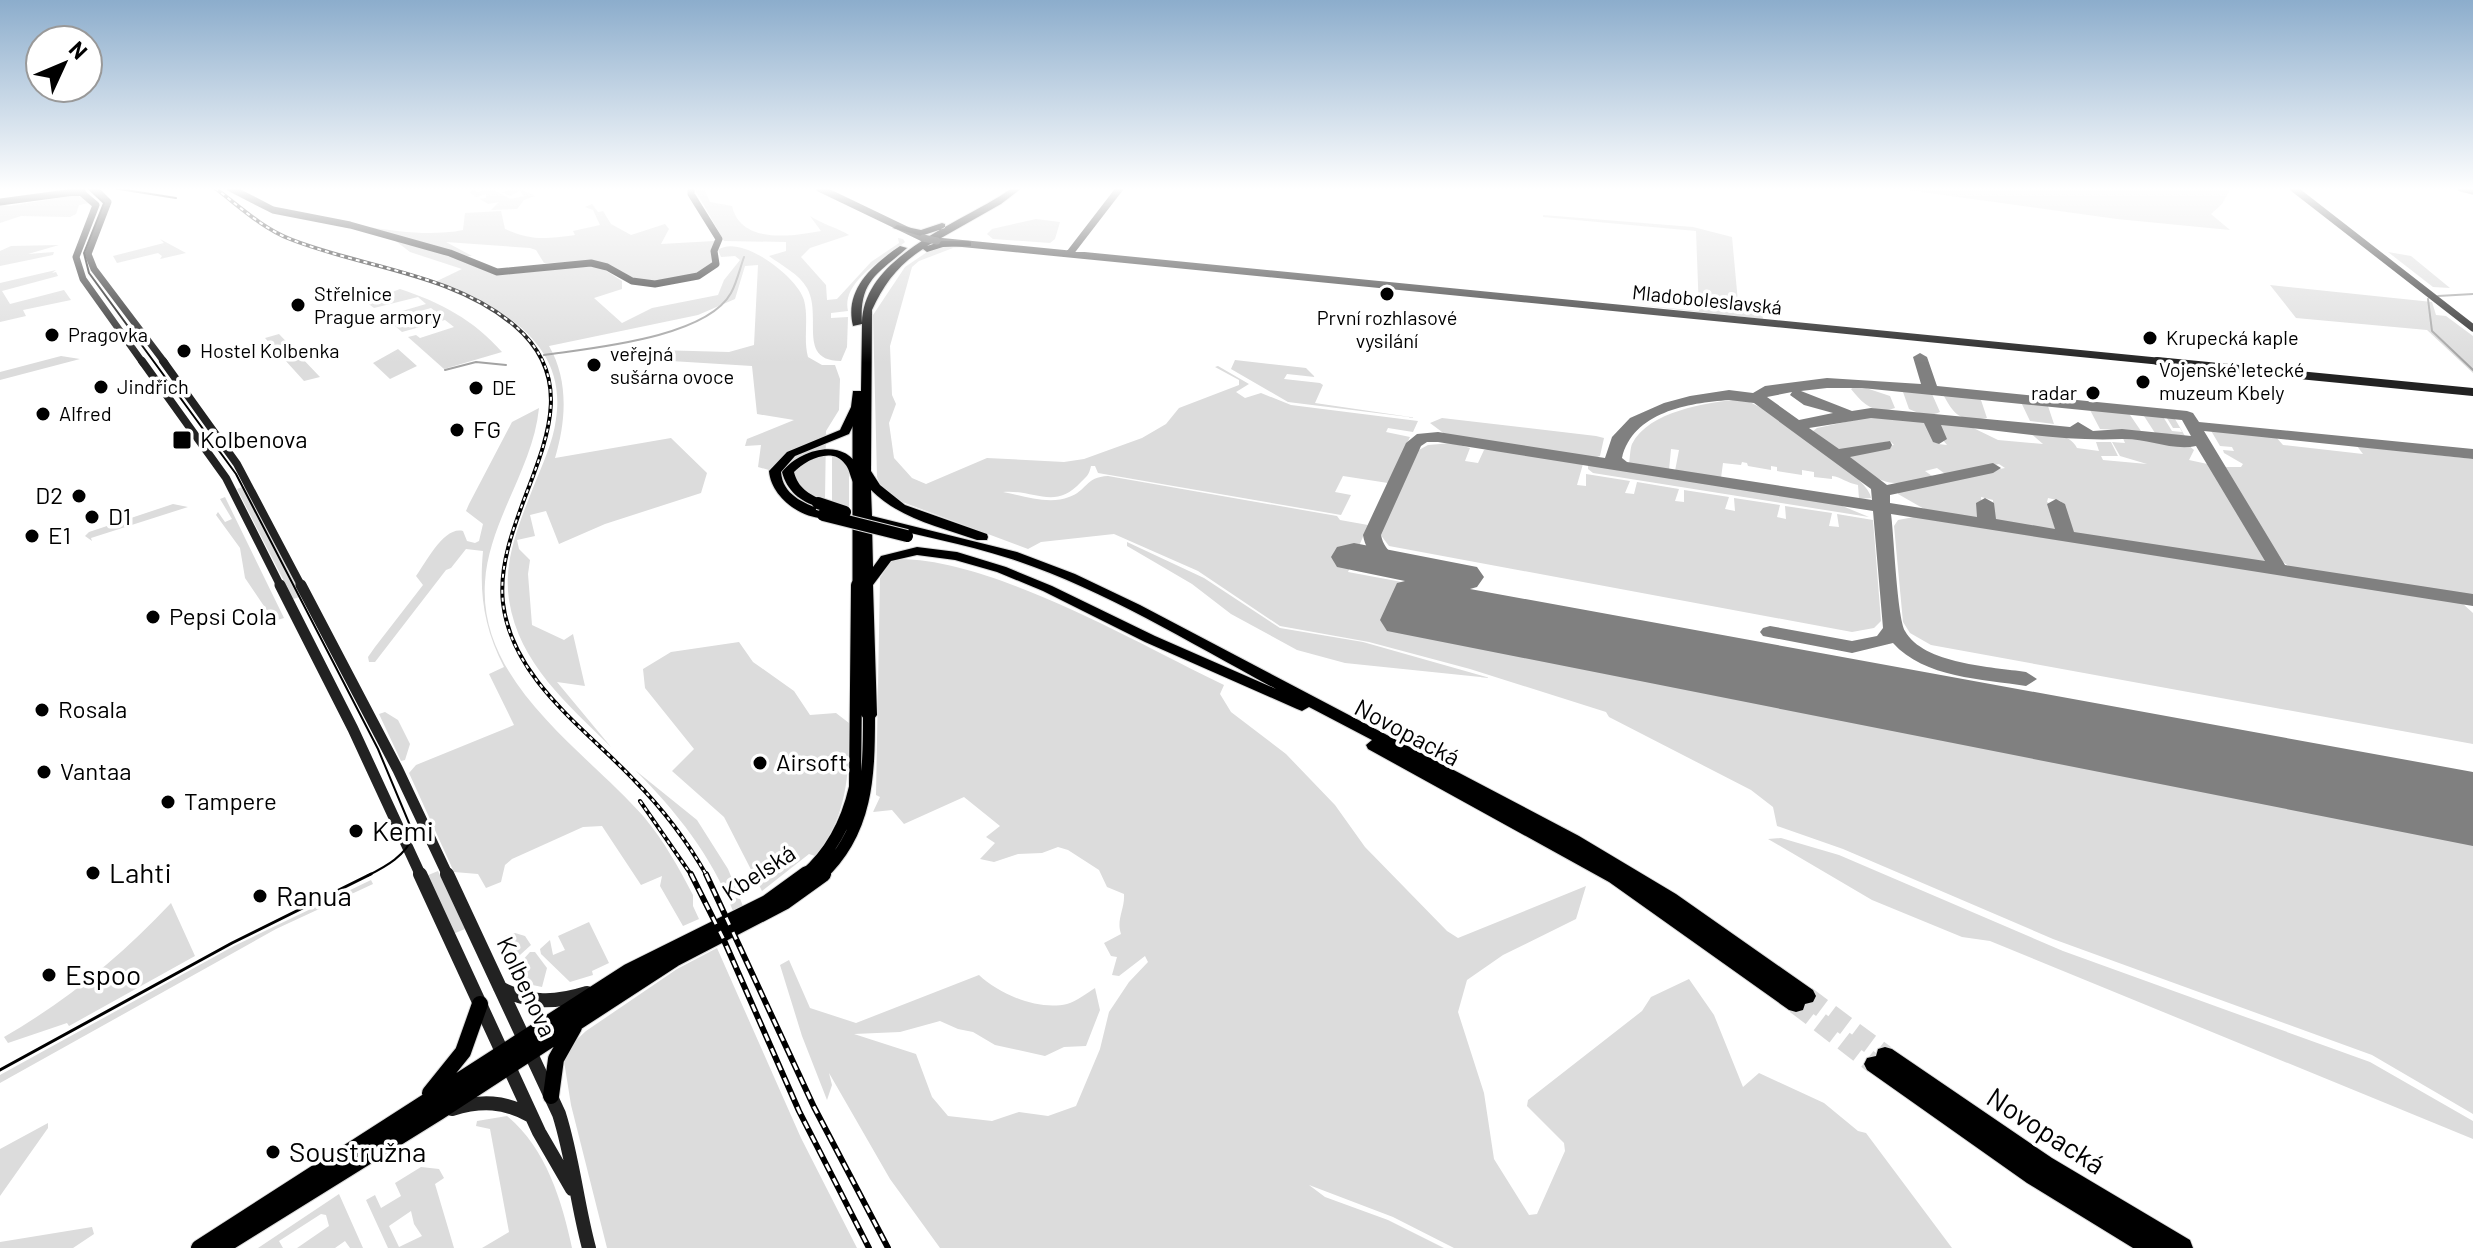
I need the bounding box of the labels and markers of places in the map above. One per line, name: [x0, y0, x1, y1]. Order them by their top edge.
place label: Střelnice Prague armory: [314, 281, 441, 328]
marker: První rozhlasové vysilání: [1378, 285, 1396, 303]
marker: Střelnice Prague armory: [289, 296, 307, 314]
place label: První rozhlasové vysilání: [1317, 305, 1457, 352]
place label: Pragovka: [68, 322, 148, 346]
place label: Krupecká kaple: [2166, 325, 2299, 349]
marker: Pragovka: [43, 326, 61, 344]
marker: Krupecká kaple: [2141, 329, 2159, 347]
place label: Hostel Kolbenka: [200, 338, 340, 362]
place label: veřejná sušárna ovoce: [610, 341, 734, 388]
marker: Hostel Kolbenka: [175, 342, 193, 360]
marker: veřejná sušárna ovoce: [585, 356, 603, 374]
place label: Vojenské letecké muzeum Kbely: [2159, 357, 2304, 404]
marker: Vojenské letecké muzeum Kbely: [2134, 373, 2152, 391]
place label: Jindřich: [117, 374, 189, 398]
place label: DE: [492, 375, 516, 399]
marker: Jindřich: [92, 378, 110, 396]
marker: DE: [467, 379, 485, 397]
place label: radar: [2031, 380, 2077, 404]
marker: radar: [2084, 384, 2102, 402]
place label: Alfred: [59, 401, 112, 425]
marker: Alfred: [34, 405, 52, 423]
place label: FG: [473, 414, 501, 443]
marker: FG: [448, 421, 466, 439]
place label: Kolbenova: [200, 424, 307, 453]
marker: Kolbenova: [171, 429, 193, 451]
place label: D2: [35, 480, 63, 509]
marker: D2: [70, 487, 88, 505]
place label: D1: [108, 501, 131, 530]
marker: D1: [83, 508, 101, 526]
place label: E1: [48, 520, 71, 549]
marker: E1: [23, 527, 41, 545]
place label: Pepsi Cola: [169, 601, 277, 630]
marker: Pepsi Cola: [144, 608, 162, 626]
place label: Rosala: [58, 694, 127, 723]
marker: Rosala: [33, 701, 51, 719]
place label: Airsoft: [776, 747, 847, 776]
marker: Airsoft: [751, 754, 769, 772]
place label: Vantaa: [60, 756, 131, 785]
marker: Vantaa: [35, 763, 53, 781]
place label: Tampere: [184, 786, 277, 815]
marker: Tampere: [159, 793, 177, 811]
place label: Kemi: [372, 813, 434, 847]
marker: Kemi: [347, 822, 365, 840]
place label: Lahti: [109, 855, 172, 889]
marker: Lahti: [84, 864, 102, 882]
place label: Ranua: [276, 878, 352, 912]
marker: Ranua: [251, 887, 269, 905]
place label: Espoo: [65, 957, 141, 991]
marker: Espoo: [40, 966, 58, 984]
place label: Soustružna: [289, 1134, 426, 1168]
marker: Soustružna: [264, 1143, 282, 1161]

